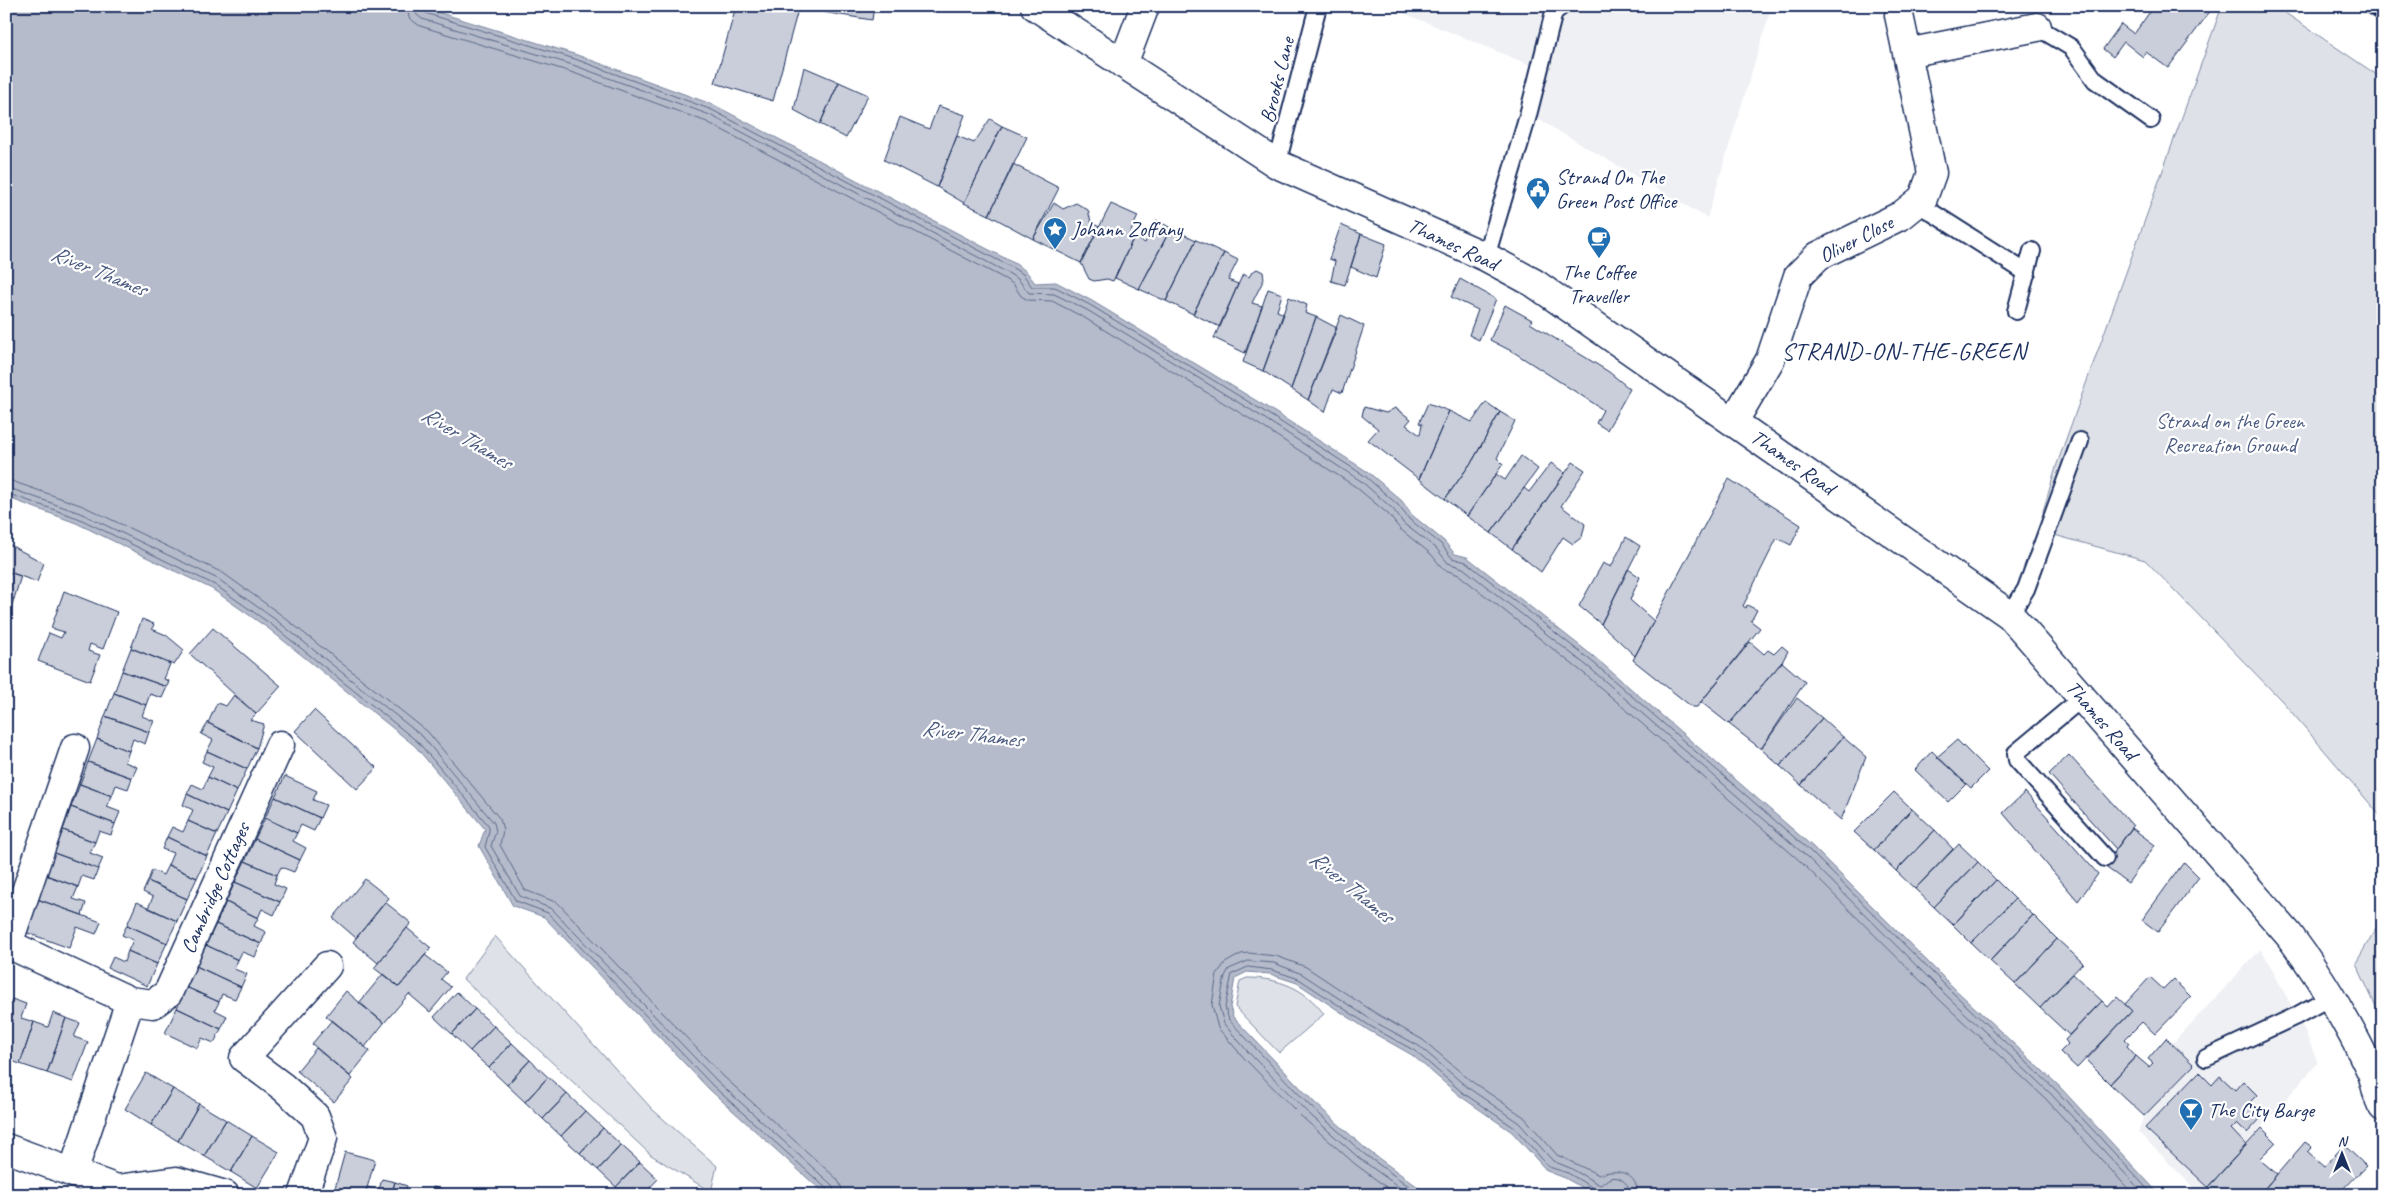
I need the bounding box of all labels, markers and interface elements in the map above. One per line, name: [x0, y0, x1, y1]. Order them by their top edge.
street label: Brooks Lane: [1254, 33, 1301, 125]
place label: Strand On The Green Post Office: [1556, 164, 1679, 214]
public building icon: Strand On The Green Post Office: [1525, 176, 1551, 210]
street label: Oliver Close: [1815, 208, 1899, 269]
street label: Thames Road: [1404, 212, 1506, 278]
place icon: Johann Zoffany: [1042, 216, 1068, 250]
place label: Johann Zoffany: [1071, 216, 1184, 242]
cafe icon: The Coffee Traveller: [1586, 225, 1612, 259]
water label: River Thames: [47, 239, 153, 304]
place label: The Coffee Traveller: [1562, 259, 1638, 309]
district label: STRAND-ON-THE-GREEN: [1781, 336, 2029, 366]
water label: River Thames: [416, 400, 519, 477]
park label: Strand on the Green Recreation Ground: [2156, 408, 2306, 458]
street label: Thames Road: [1746, 424, 1843, 503]
street label: Thames Road: [2060, 675, 2146, 768]
water label: River Thames: [921, 714, 1027, 754]
street label: Cambridge Cottages: [175, 817, 256, 957]
water label: River Thames: [1304, 844, 1402, 931]
bar icon: The City Barge: [2178, 1097, 2204, 1131]
place label: The City Barge: [2208, 1097, 2316, 1123]
north arrow: [2316, 1128, 2366, 1178]
text: N: [2338, 1133, 2349, 1150]

